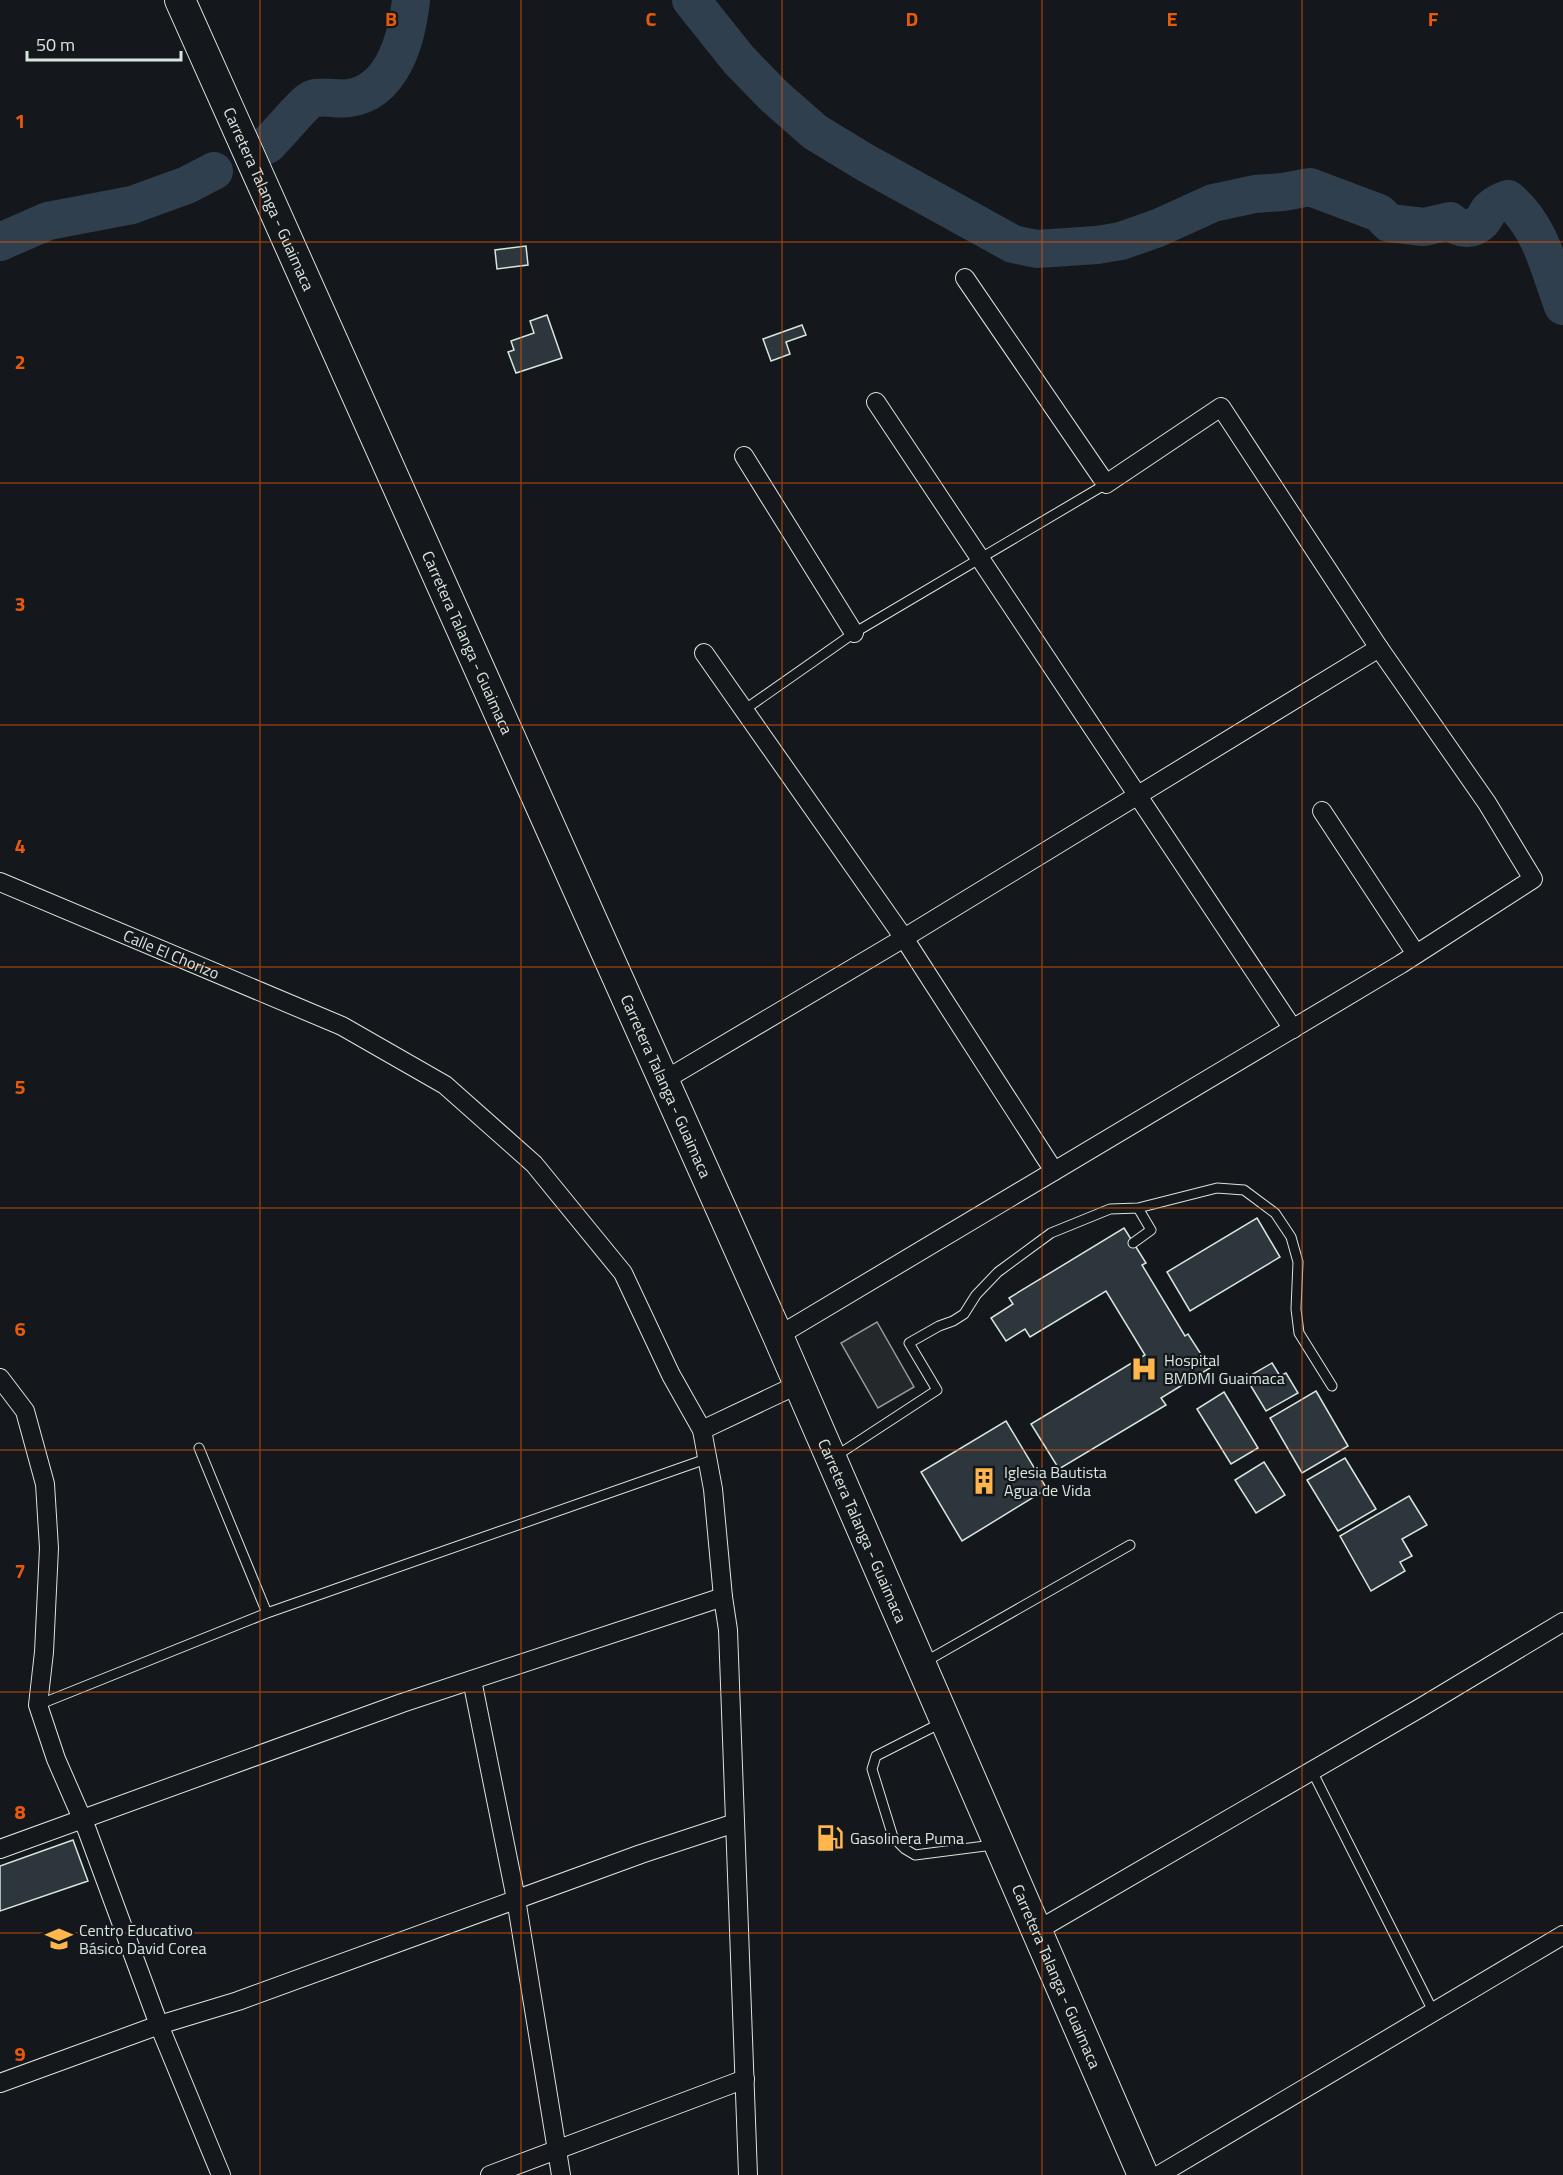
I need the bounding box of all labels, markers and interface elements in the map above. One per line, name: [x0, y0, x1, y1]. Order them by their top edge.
text: B: [385, 3, 397, 34]
text: C: [646, 3, 657, 34]
text: D: [906, 3, 918, 34]
text: E: [1166, 3, 1178, 34]
text: F: [1428, 3, 1439, 34]
scale bar: [27, 24, 182, 62]
text: 50 m: [36, 31, 75, 58]
street label: Carretera Talanga - Guaimaca: [218, 103, 321, 295]
text: 1: [14, 105, 26, 136]
text: 2: [14, 346, 26, 377]
street label: Carretera Talanga - Guaimaca: [416, 547, 519, 738]
text: 3: [14, 588, 26, 619]
text: 4: [14, 830, 26, 861]
street label: Calle El Chorizo: [120, 923, 223, 985]
street label: Carretera Talanga - Guaimaca: [615, 991, 718, 1182]
text: 5: [14, 1071, 26, 1102]
text: 6: [14, 1313, 26, 1344]
place label: Hospital BMDMI Guaimaca: [1164, 1348, 1285, 1390]
hospital icon: Hospital BMDMI Guaimaca: [1129, 1354, 1159, 1384]
street label: Carretera Talanga - Guaimaca: [812, 1435, 913, 1626]
place label: Iglesia Bautista Agua de Vida: [1004, 1460, 1107, 1502]
building icon: Iglesia Bautista Agua de Vida: [969, 1466, 999, 1496]
text: 7: [14, 1555, 26, 1586]
text: 8: [14, 1796, 26, 1827]
fuel station icon: Gasolinera Puma: [815, 1823, 845, 1853]
place label: Gasolinera Puma: [850, 1826, 964, 1850]
street label: Carretera Talanga - Guaimaca: [1006, 1880, 1107, 2072]
place label: Centro Educativo Básico David Corea: [79, 1918, 207, 1960]
school or university icon: Centro Educativo Básico David Corea: [44, 1924, 74, 1954]
text: 9: [14, 2038, 26, 2069]

